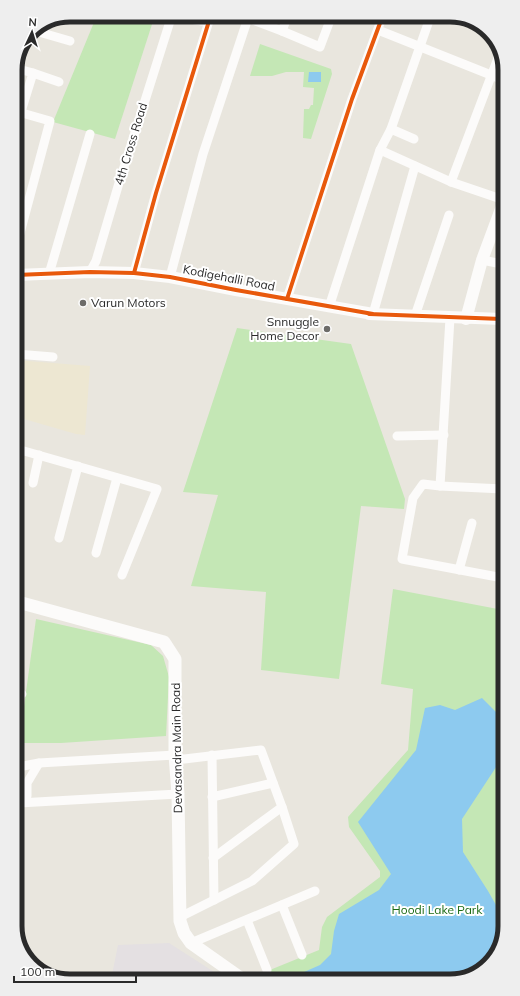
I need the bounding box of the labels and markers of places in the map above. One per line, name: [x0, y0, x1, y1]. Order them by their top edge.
place label: Varun Motors: [91, 295, 166, 310]
marker: Varun Motors: [78, 298, 88, 308]
place label: Snnuggle Home Decor: [250, 314, 320, 343]
marker: Snnuggle Home Decor: [322, 324, 332, 334]

